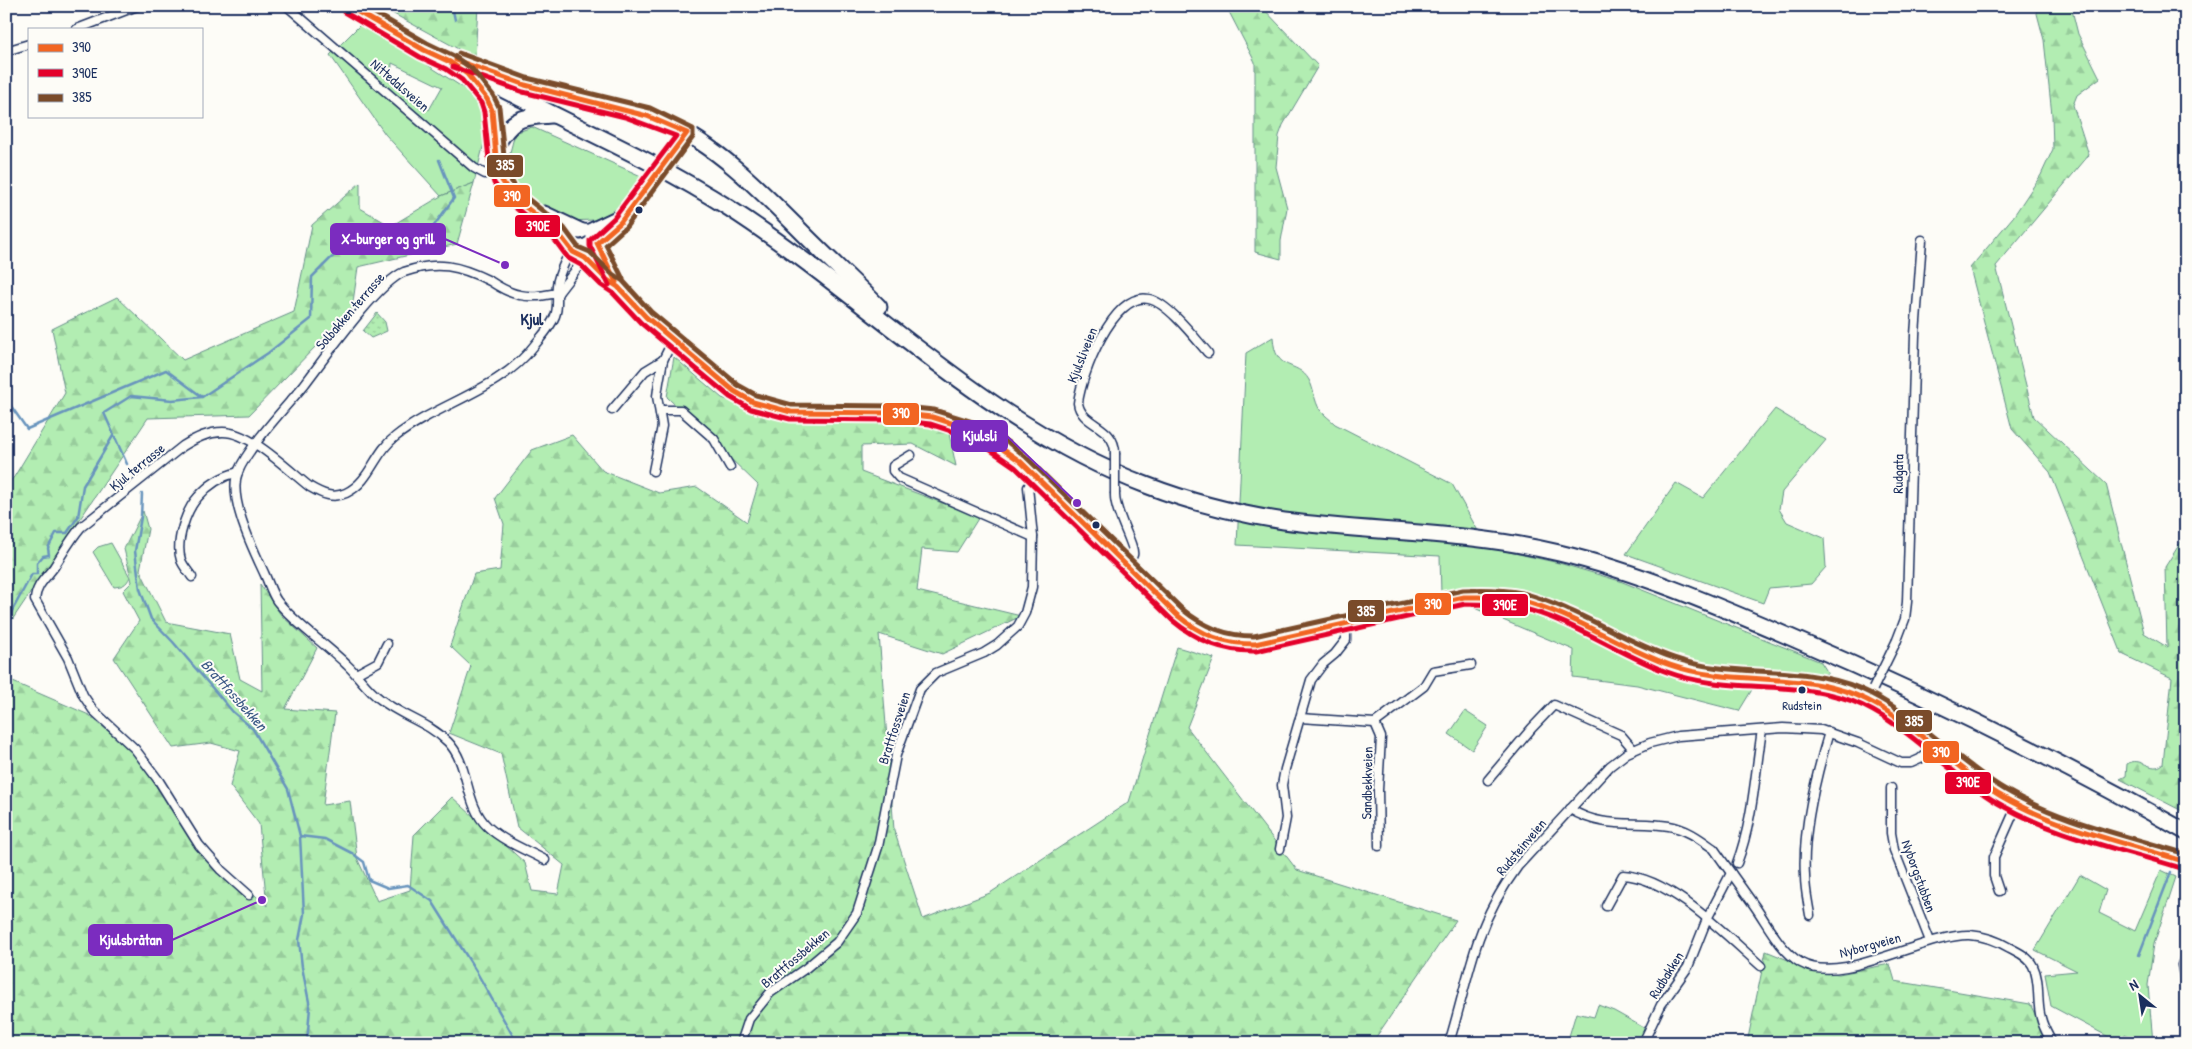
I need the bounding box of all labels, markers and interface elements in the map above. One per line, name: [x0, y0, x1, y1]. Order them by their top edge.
legend: [28, 28, 202, 118]
text: 390: [72, 36, 91, 57]
street label: Nittedalsveien: [367, 54, 434, 115]
text: 390E: [72, 62, 98, 83]
text: 385: [72, 86, 92, 107]
line badge: 385: [486, 154, 524, 178]
text: 385: [496, 155, 514, 174]
line badge: 390: [493, 184, 531, 208]
text: 390: [503, 186, 522, 205]
unlabelled marker: [634, 205, 644, 215]
line badge: 390E: [514, 214, 561, 238]
text: 390E: [526, 216, 551, 235]
callout: X-burger og grill: [331, 224, 445, 254]
text: X-burger og grill: [341, 228, 435, 250]
street label: Solbakken terrasse: [311, 268, 389, 353]
district label: Kjul: [521, 308, 544, 330]
street label: Kjulsliveien: [1062, 324, 1102, 386]
line badge: 390: [882, 402, 920, 426]
text: 390: [892, 403, 911, 422]
callout: Kjulsli: [952, 421, 1007, 451]
text: Kjulsli: [963, 425, 997, 446]
street label: Kjul terrasse: [105, 438, 169, 496]
street label: Rudgata: [1888, 454, 1908, 494]
unlabelled marker: [1091, 520, 1101, 530]
line badge: 390: [1414, 592, 1452, 616]
line badge: 390E: [1481, 593, 1529, 617]
text: 390: [1424, 594, 1443, 613]
text: 390E: [1493, 595, 1518, 614]
line badge: 385: [1347, 599, 1385, 623]
text: 385: [1357, 601, 1375, 620]
water label: Brattfossbekken: [196, 654, 273, 736]
marker: Rudstein: [1797, 685, 1807, 695]
street label: Brattfossveien: [873, 689, 914, 767]
place label: Rudstein: [1782, 696, 1822, 714]
line badge: 385: [1895, 709, 1933, 733]
text: 385: [1905, 711, 1923, 730]
line badge: 390: [1922, 740, 1960, 764]
text: 390: [1932, 742, 1951, 761]
street label: Sandbekkveien: [1356, 746, 1377, 820]
line badge: 390E: [1944, 771, 1992, 795]
text: 390E: [1956, 772, 1981, 791]
street label: Rudsteinveien: [1491, 814, 1550, 879]
street label: Nyborgstubben: [1897, 837, 1941, 915]
street label: Brattfossbekken: [756, 923, 833, 992]
callout: Kjulsbråtan: [89, 925, 172, 955]
street label: Nyborgveien: [1837, 927, 1903, 963]
text: Kjulsbråtan: [100, 929, 163, 950]
street label: Rudbakken: [1644, 948, 1687, 1002]
north arrow: [2114, 972, 2164, 1022]
text: N: [2125, 974, 2142, 994]

